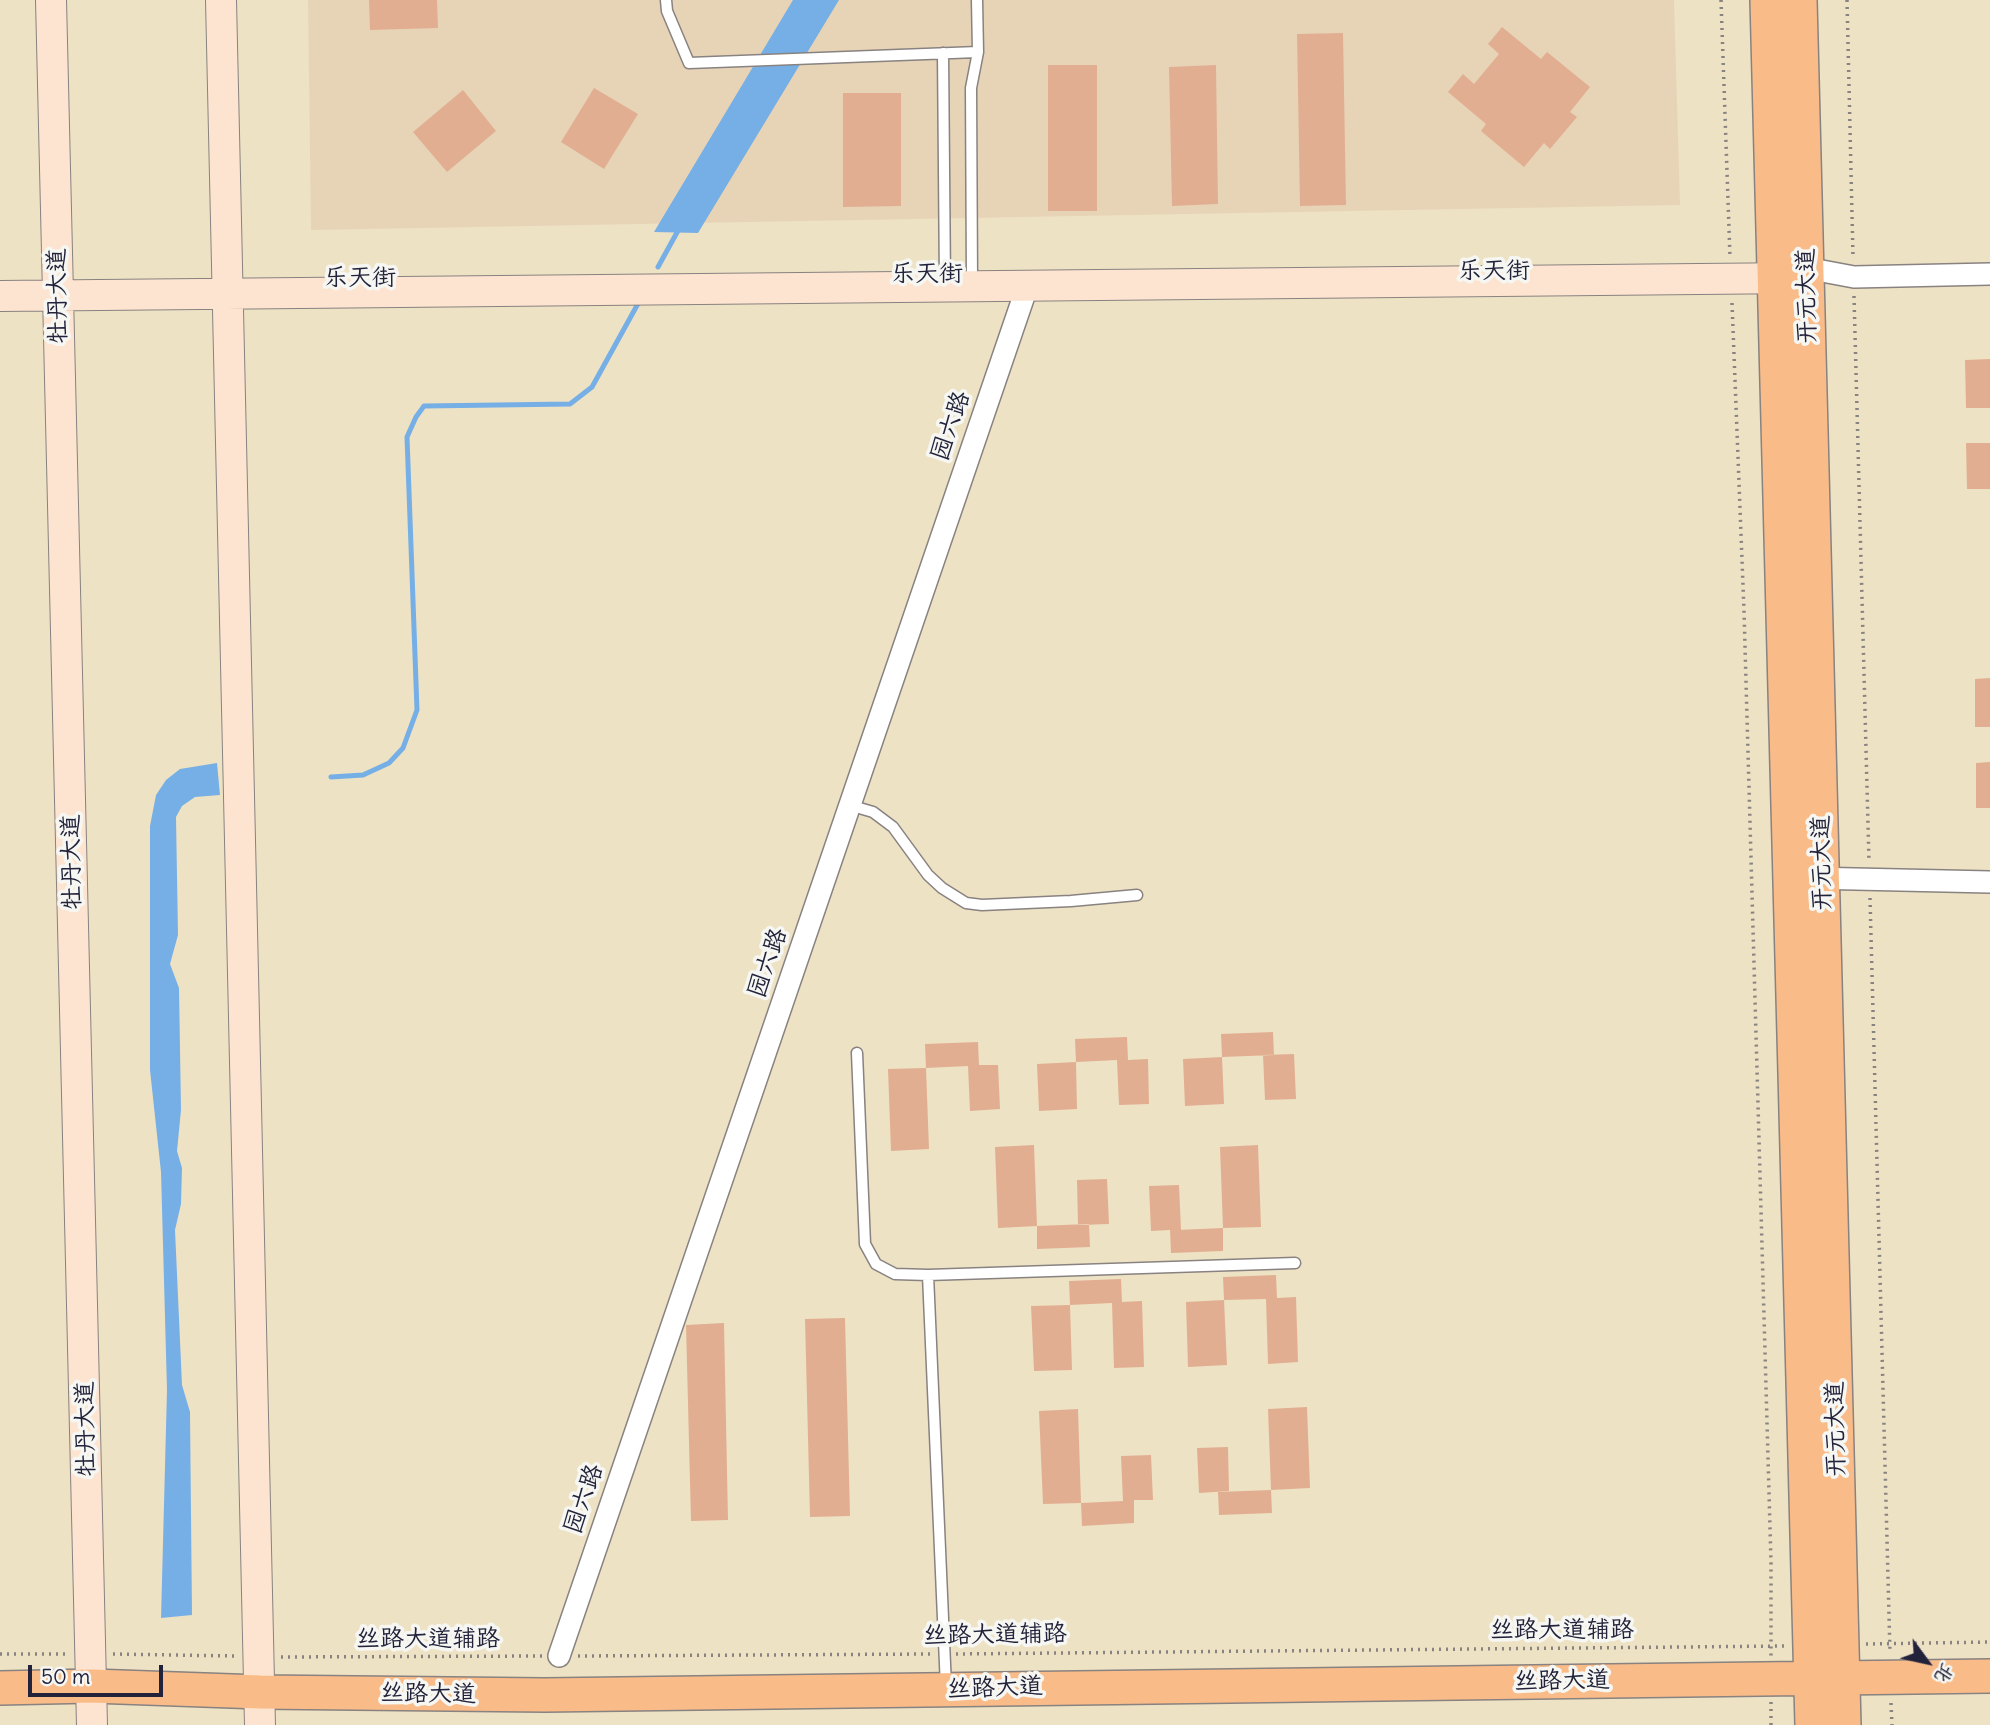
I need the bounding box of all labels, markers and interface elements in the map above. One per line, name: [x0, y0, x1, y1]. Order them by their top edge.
street label: 牡丹大道: [43, 248, 73, 344]
street label: 开元大道: [1792, 248, 1822, 344]
street label: 乐天街: [1458, 257, 1530, 285]
street label: 乐天街: [891, 260, 963, 288]
street label: 乐天街: [324, 264, 396, 292]
street label: 园六路: [926, 387, 976, 465]
street label: 牡丹大道: [57, 814, 87, 910]
street label: 开元大道: [1807, 815, 1837, 911]
street label: 园六路: [743, 924, 793, 1002]
street label: 牡丹大道: [71, 1381, 101, 1477]
street label: 开元大道: [1821, 1381, 1851, 1477]
street label: 园六路: [559, 1460, 609, 1538]
street label: 丝路大道辅路: [1490, 1616, 1634, 1644]
street label: 丝路大道辅路: [923, 1619, 1067, 1651]
street label: 丝路大道辅路: [356, 1625, 500, 1653]
north arrow: [1892, 1627, 1962, 1697]
scale bar: [32, 1652, 166, 1696]
text: 北: [1929, 1659, 1960, 1688]
text: 50 m: [41, 1663, 90, 1690]
street label: 丝路大道: [1514, 1666, 1610, 1696]
street label: 丝路大道: [947, 1672, 1043, 1704]
street label: 丝路大道: [380, 1679, 476, 1709]

